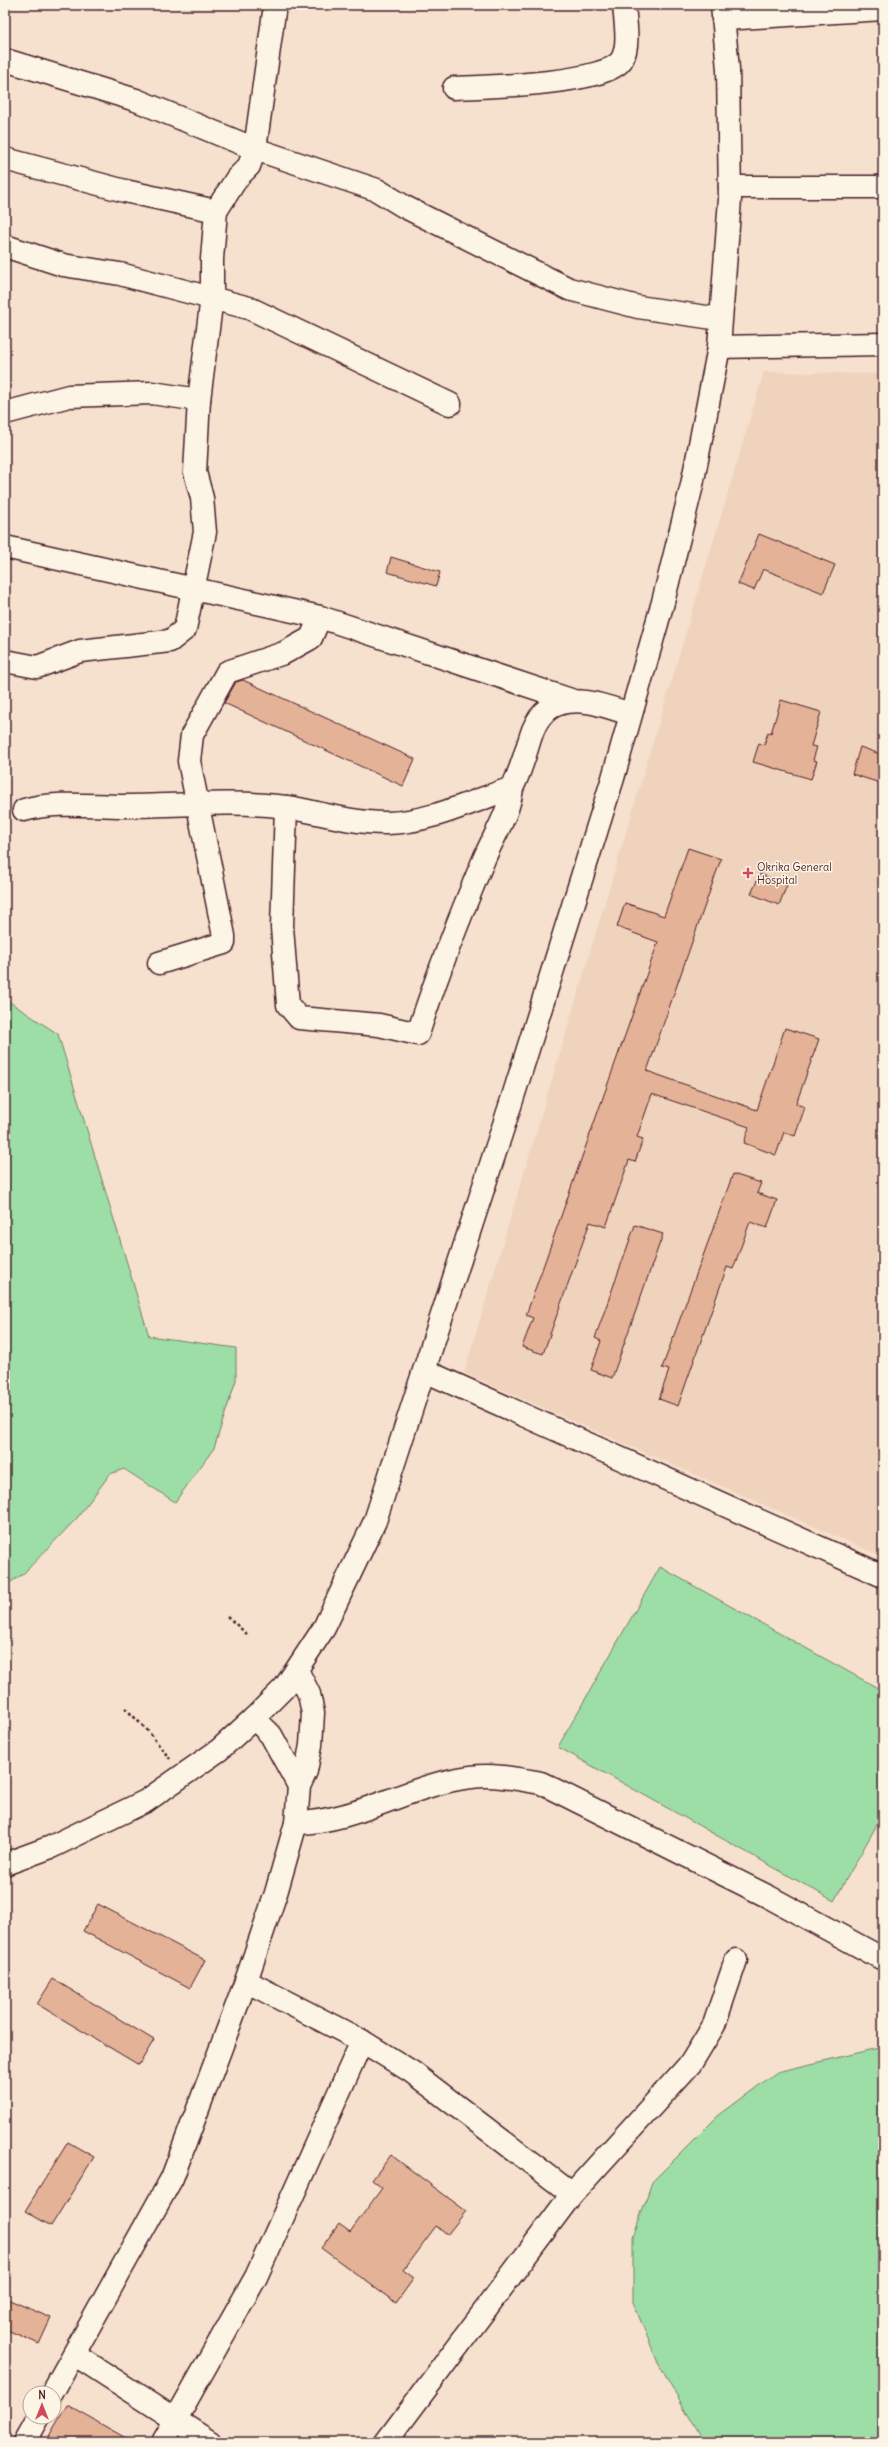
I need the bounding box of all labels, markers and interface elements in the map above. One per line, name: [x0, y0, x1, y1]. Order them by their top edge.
place label: Okrika General Hospital: [757, 860, 832, 887]
marker: Okrika General Hospital: [742, 867, 754, 879]
north arrow: [22, 2385, 62, 2425]
text: N: [38, 2388, 46, 2402]

